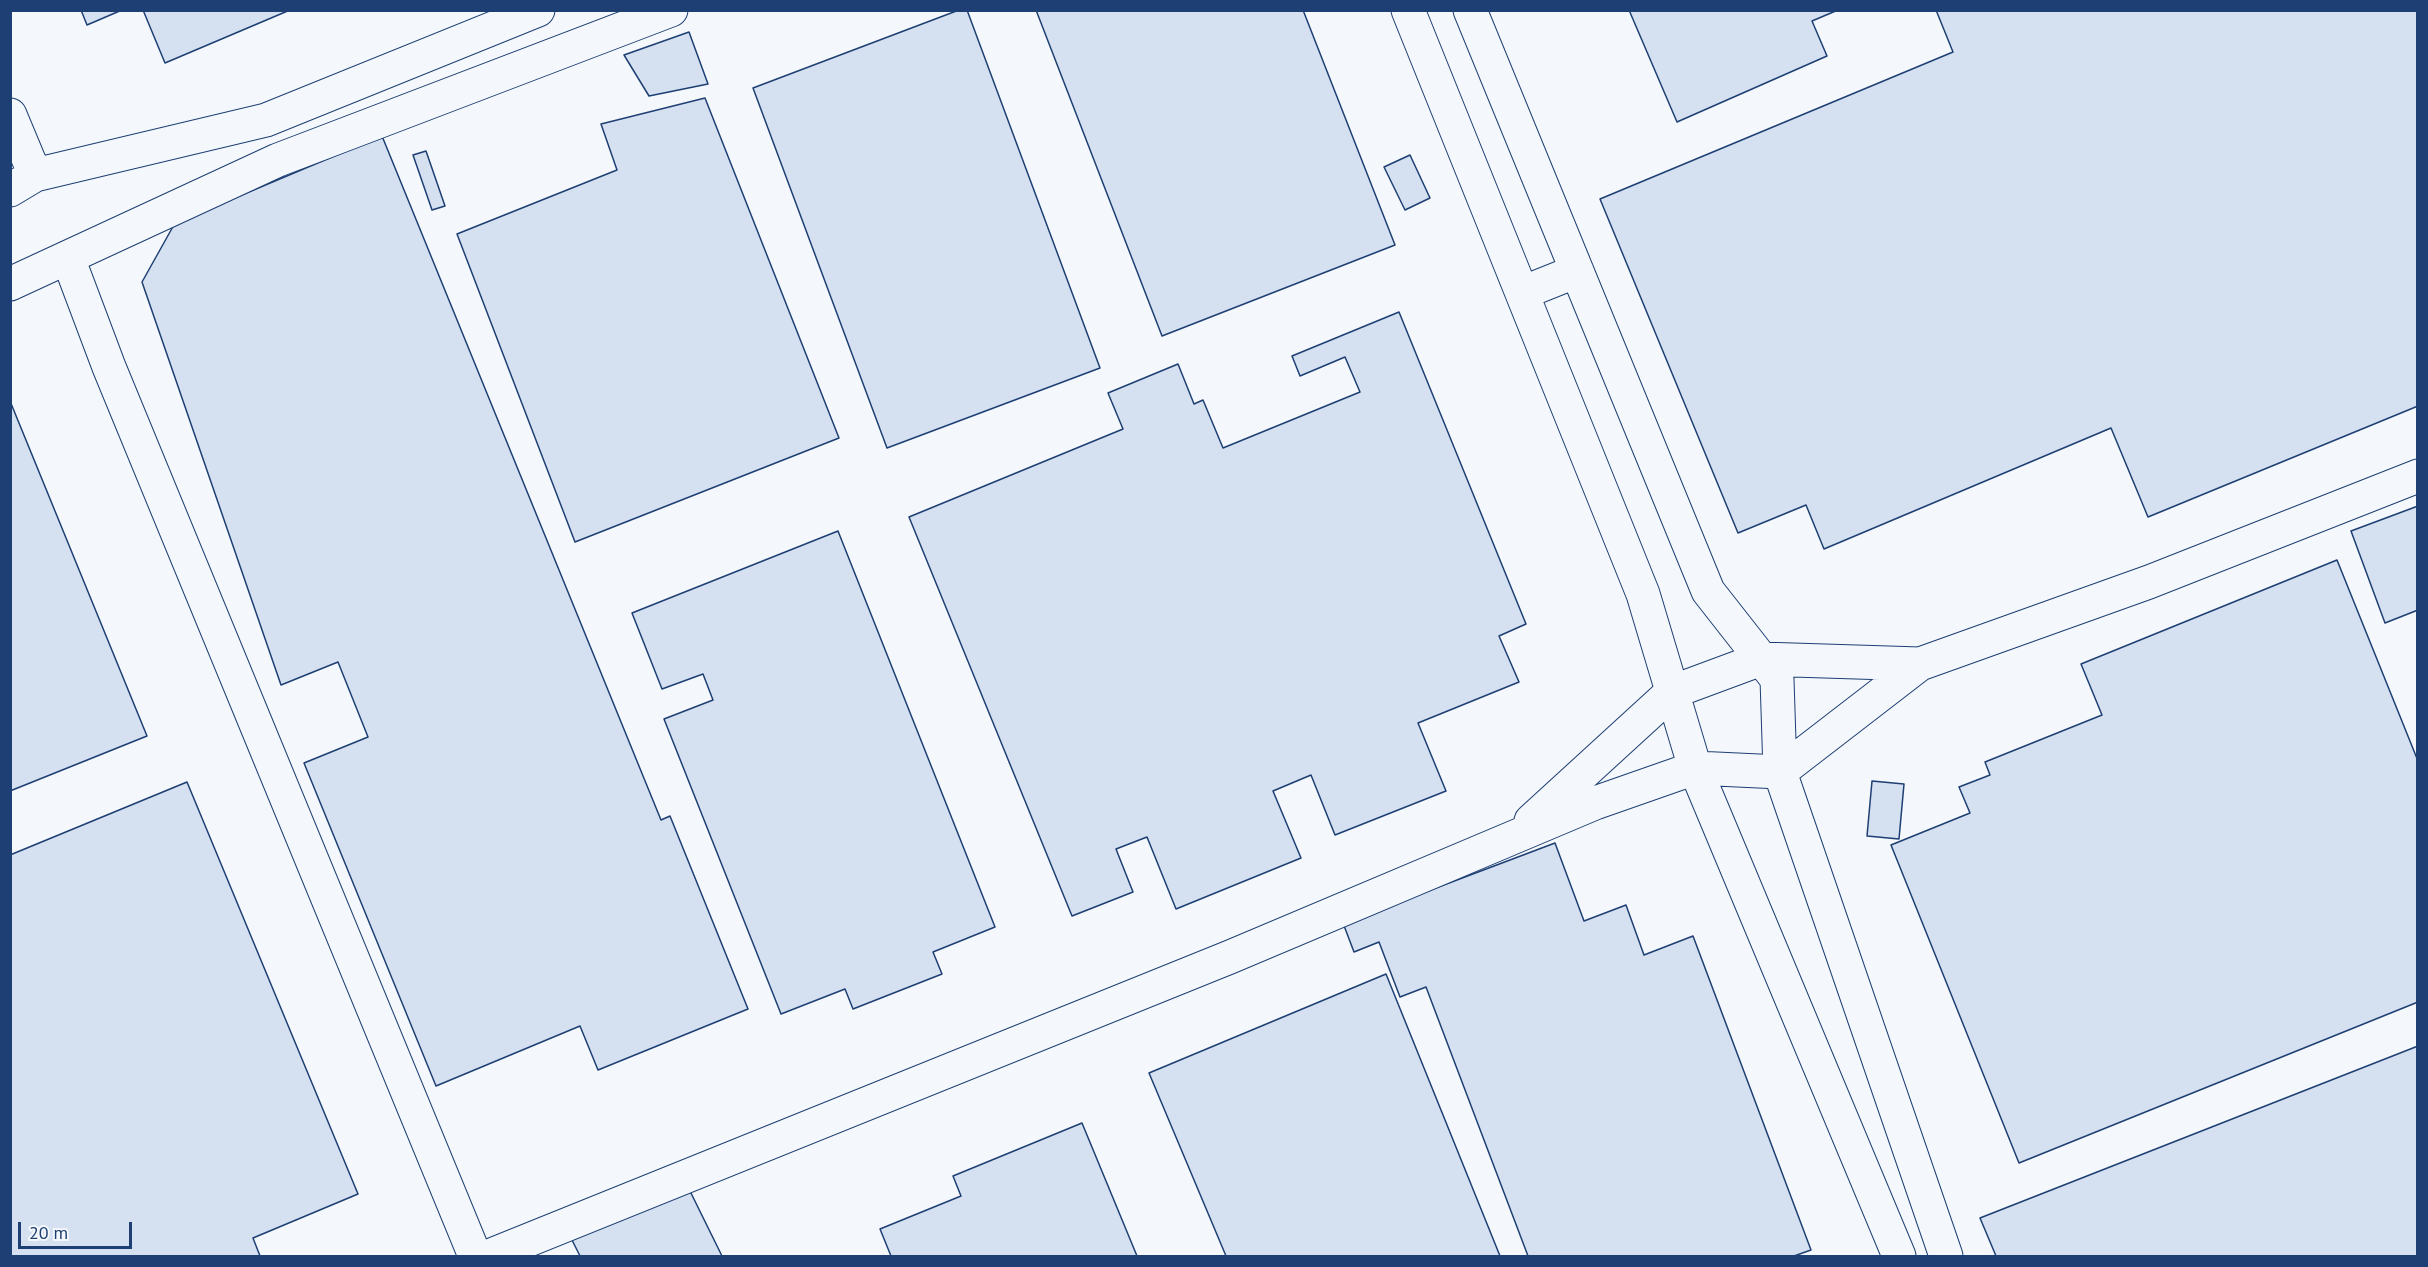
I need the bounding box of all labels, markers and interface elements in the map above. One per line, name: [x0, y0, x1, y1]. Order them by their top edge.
scale bar: [21, 1210, 135, 1248]
text: 20 m: [29, 1221, 68, 1244]

